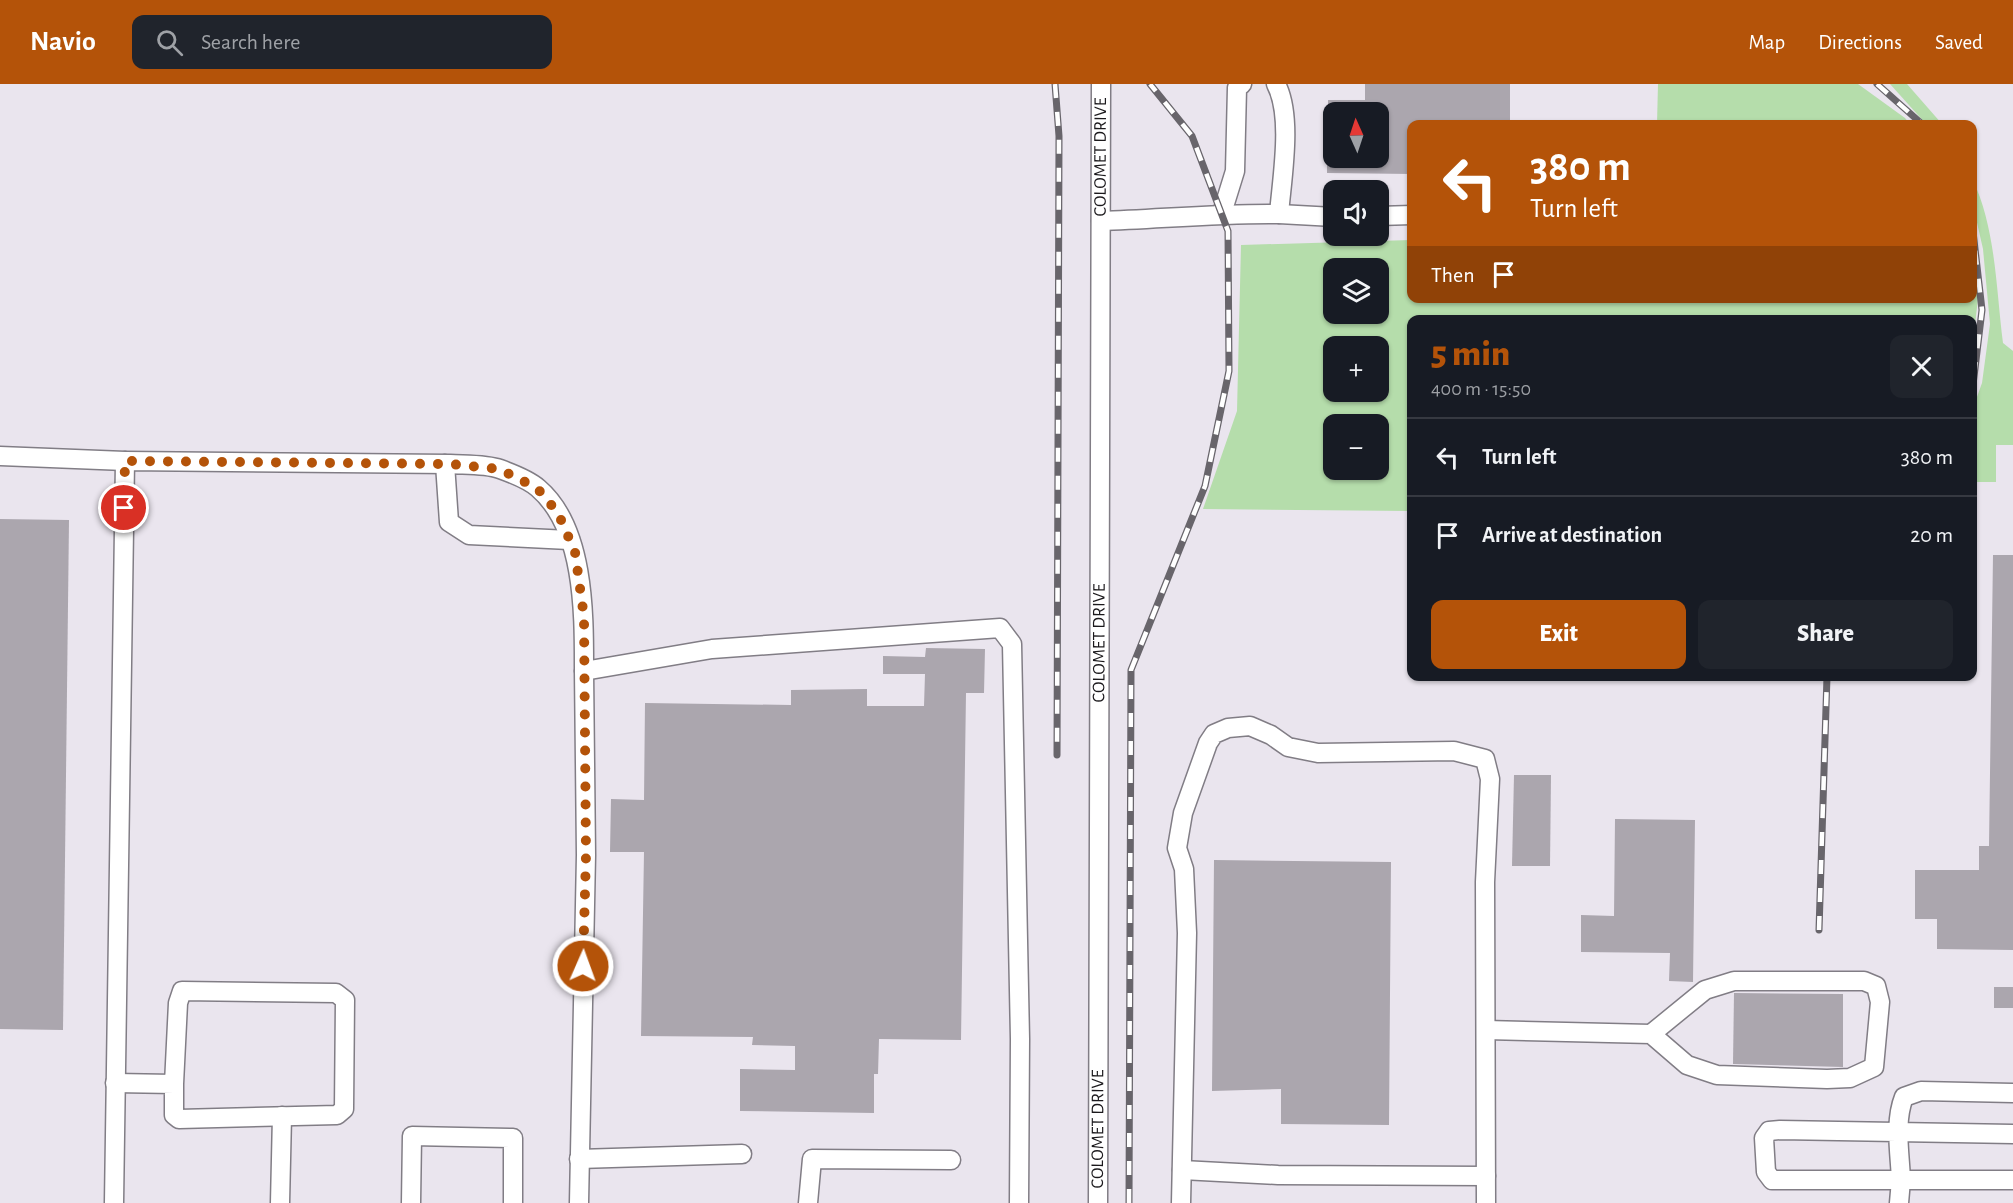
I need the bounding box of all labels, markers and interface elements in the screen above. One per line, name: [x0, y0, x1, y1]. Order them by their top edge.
search box: [132, 15, 552, 69]
icon: search: [153, 26, 186, 59]
text: Navio: [30, 28, 96, 56]
text: Search here: [201, 31, 300, 53]
text: Map: [1749, 32, 1785, 53]
text: Directions: [1818, 32, 1902, 53]
text: Saved: [1935, 32, 1983, 53]
street label: COLOMET DRIVE: [1092, 97, 1110, 216]
north arrow: [1323, 102, 1389, 168]
map controls: [1323, 102, 1389, 480]
icon: left: [1431, 144, 1509, 222]
text: 380 m: [1530, 146, 1631, 188]
button: sound: [1323, 180, 1389, 246]
text: Turn left: [1530, 195, 1618, 222]
button: layers: [1323, 258, 1389, 324]
icon: arrive: [1487, 258, 1520, 291]
text: Then: [1431, 264, 1475, 286]
button: close: [1890, 335, 1953, 398]
button: +: [1323, 336, 1389, 402]
text: 5 min: [1431, 336, 1510, 372]
text: 400 m · 15:50: [1431, 379, 1531, 399]
button: −: [1323, 414, 1389, 480]
icon: left: [1431, 441, 1464, 474]
text: Turn left: [1482, 446, 1556, 468]
text: 380 m: [1901, 446, 1953, 468]
pin: [98, 482, 149, 533]
icon: arrive: [107, 491, 140, 524]
icon: arrive: [1431, 519, 1464, 552]
text: Arrive at destination: [1482, 524, 1662, 546]
text: 20 m: [1910, 524, 1953, 546]
street label: COLOMET DRIVE: [1090, 583, 1109, 702]
button: Exit: [1431, 600, 1686, 669]
button: Share: [1698, 600, 1953, 669]
position arrow: [551, 934, 615, 998]
street label: COLOMET DRIVE: [1089, 1069, 1107, 1188]

